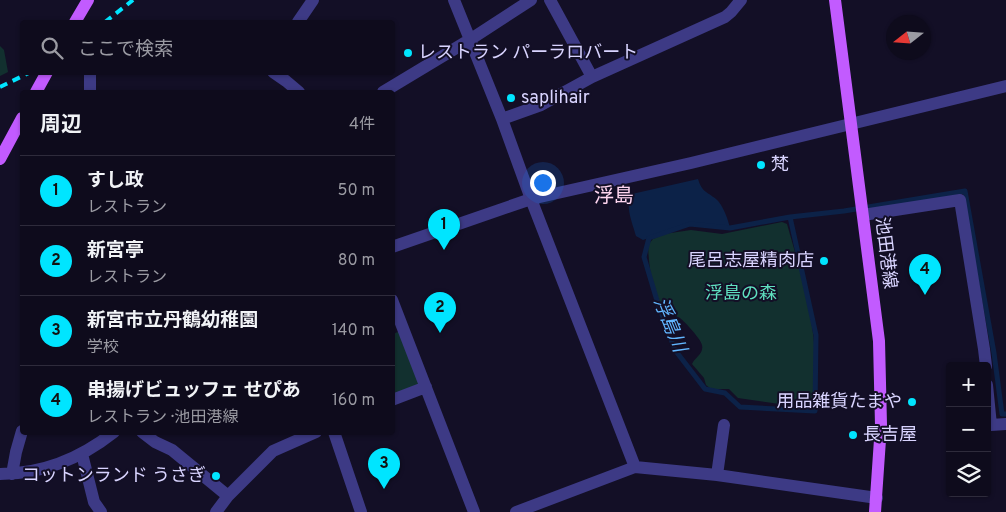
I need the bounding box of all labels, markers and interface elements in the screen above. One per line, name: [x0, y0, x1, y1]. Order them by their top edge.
north arrow: [886, 15, 931, 60]
search box: [20, 20, 395, 75]
icon: search: [38, 34, 66, 62]
text: ここで検索: [78, 38, 173, 62]
place label: レストラン パーラロバート: [418, 42, 638, 65]
marker: レストラン パーラロバート: [402, 47, 414, 59]
place label: saplihair: [521, 87, 590, 110]
marker: saplihair: [505, 92, 517, 104]
text: 周辺: [40, 112, 82, 139]
text: 4件: [349, 115, 375, 135]
place label: 梵: [771, 154, 789, 177]
marker: 梵: [755, 159, 767, 171]
text: すし政: [87, 169, 144, 193]
your location: [530, 170, 556, 196]
text: 1: [53, 181, 59, 201]
text: 50 m: [338, 181, 375, 201]
district label: 浮島: [594, 184, 634, 210]
text: レストラン: [87, 198, 167, 218]
pin: 1: [428, 209, 460, 250]
street label: 池田港線: [869, 216, 901, 290]
text: 新宮亭: [87, 239, 144, 263]
place label: 尾呂志屋精肉店: [688, 250, 814, 273]
text: 2: [51, 251, 61, 271]
text: 80 m: [338, 251, 375, 271]
pin: 4: [909, 254, 941, 295]
marker: 尾呂志屋精肉店: [818, 255, 830, 267]
text: レストラン: [87, 268, 167, 288]
park label: 浮島の森: [705, 283, 777, 306]
pin: 2: [424, 292, 456, 333]
water label: 浮島川: [647, 294, 692, 358]
text: 新宮市立丹鶴幼稚園: [87, 309, 258, 333]
text: 3: [51, 321, 61, 341]
text: 140 m: [332, 321, 375, 341]
text: 学校: [87, 338, 119, 358]
map controls: [946, 362, 991, 497]
button: +: [946, 362, 991, 407]
text: 串揚げビュッフェ せぴあ: [87, 379, 301, 403]
text: 4: [51, 391, 61, 411]
text: 160 m: [332, 391, 375, 411]
place label: 用品雑貨たまや: [777, 391, 902, 414]
marker: 用品雑貨たまや: [906, 396, 918, 408]
button: −: [946, 407, 991, 452]
text: レストラン · 池田港線: [87, 408, 239, 428]
place label: 長吉屋: [863, 424, 917, 447]
marker: 長吉屋: [847, 429, 859, 441]
pin: 3: [368, 448, 400, 489]
button: layers: [946, 452, 991, 497]
place label: コットンランド うさぎ: [22, 465, 206, 488]
marker: コットンランド うさぎ: [210, 470, 222, 482]

